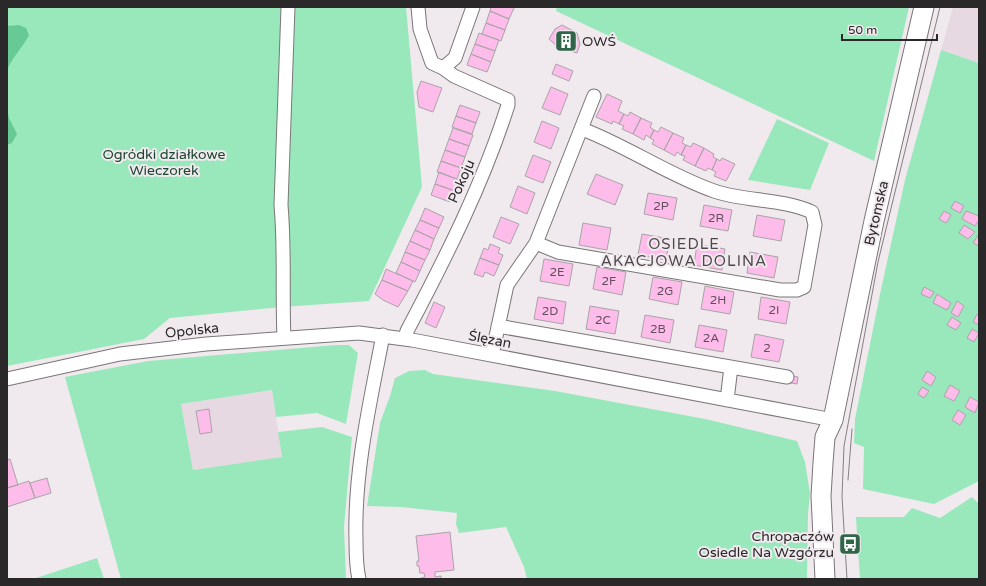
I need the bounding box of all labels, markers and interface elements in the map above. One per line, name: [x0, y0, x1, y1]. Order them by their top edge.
scale bar: [842, 16, 937, 42]
text: 50 m: [848, 23, 877, 37]
building icon: OWŚ: [553, 28, 579, 54]
place label: OWŚ: [582, 33, 617, 50]
park label: Ogródki działkowe Wieczorek: [103, 146, 225, 179]
street label: Pokoju: [444, 157, 479, 206]
street label: Bytomska: [861, 179, 892, 247]
house number: 2P: [653, 199, 669, 213]
house number: 2R: [708, 211, 724, 225]
district label: OSIEDLE AKACJOWA DOLINA: [601, 235, 767, 270]
house number: 2E: [549, 265, 565, 279]
house number: 2F: [602, 274, 616, 288]
house number: 2G: [657, 284, 673, 298]
house number: 2H: [710, 293, 726, 307]
house number: 2I: [769, 303, 779, 317]
house number: 2D: [542, 304, 558, 318]
house number: 2C: [595, 313, 611, 327]
street label: Opolska: [164, 319, 220, 342]
house number: 2B: [650, 322, 666, 336]
street label: Ślęzan: [467, 327, 513, 352]
house number: 2A: [703, 331, 719, 345]
house number: 2: [763, 341, 771, 355]
place label: Chropaczów Osiedle Na Wzgórzu: [699, 528, 834, 561]
bus stop icon: Chropaczów Osiedle Na Wzgórzu: [837, 531, 863, 557]

